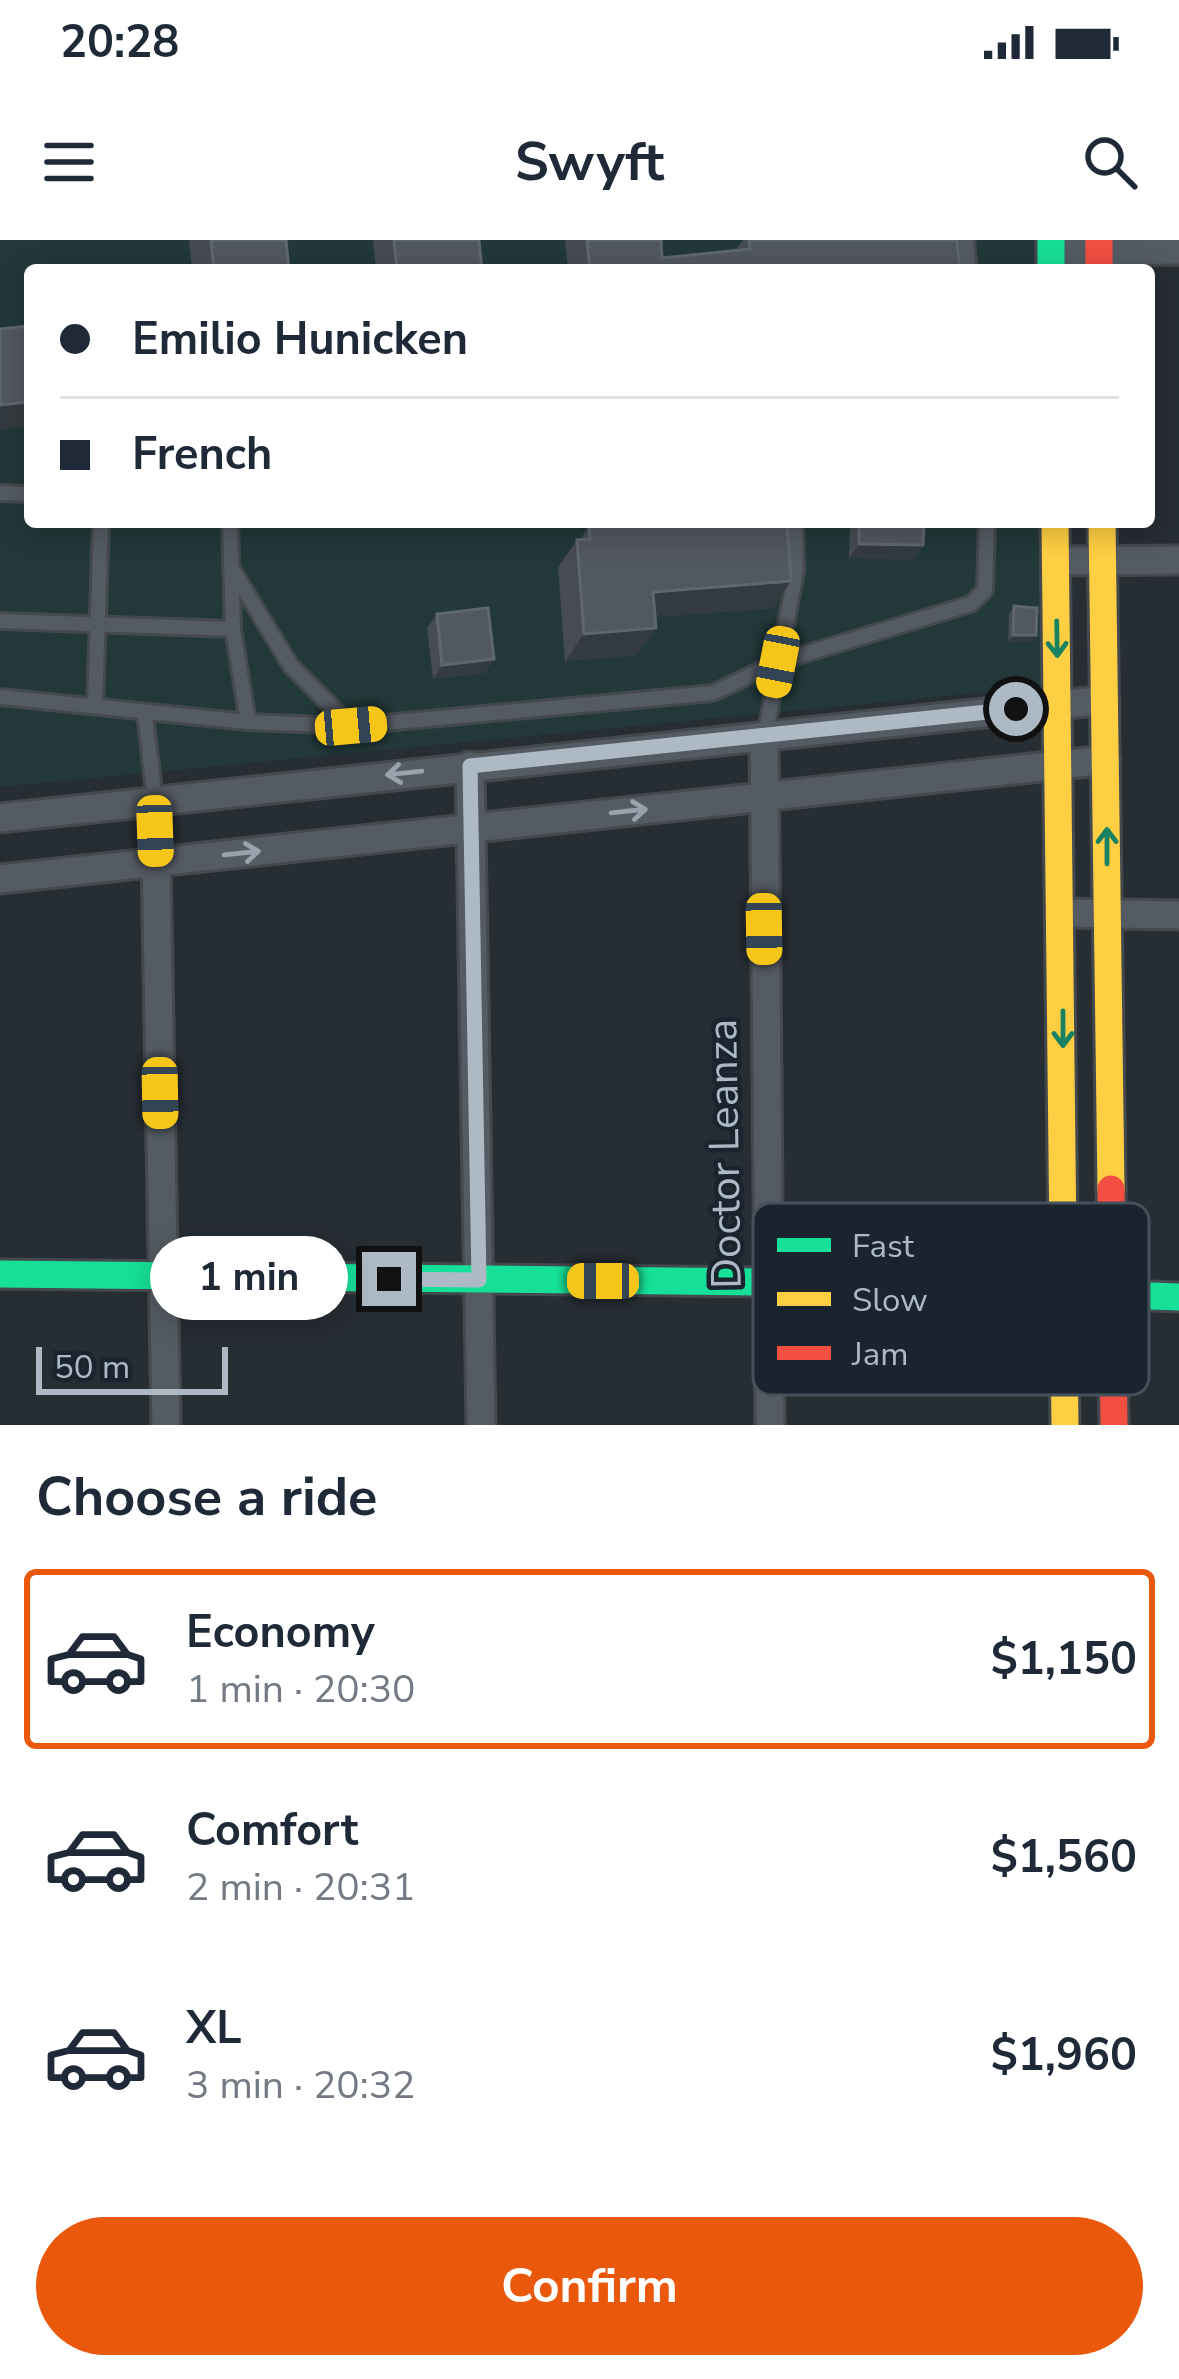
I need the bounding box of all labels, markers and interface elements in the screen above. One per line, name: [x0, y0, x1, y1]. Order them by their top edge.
text: 20:28: [60, 12, 179, 73]
text: Swyft: [515, 125, 664, 199]
icon: menu: [36, 129, 102, 195]
icon: search: [1077, 129, 1143, 195]
text: Emilio Hunicken: [132, 309, 468, 370]
text: French: [132, 424, 272, 485]
one-way arrow: [1045, 619, 1068, 658]
car: [753, 623, 803, 701]
route start: [989, 682, 1043, 736]
car: [314, 705, 388, 747]
one-way arrow: [385, 762, 424, 785]
car: [136, 794, 174, 868]
one-way arrow: [609, 799, 648, 822]
one-way arrow: [1096, 827, 1118, 866]
one-way arrow: [221, 841, 260, 863]
car: [745, 893, 783, 965]
one-way arrow: [1051, 1009, 1074, 1048]
street label: Doctor Leanza: [694, 1018, 756, 1290]
car: [141, 1057, 179, 1129]
legend: [753, 1203, 1149, 1395]
text: Fast: [852, 1224, 915, 1269]
callout: 1 min: [149, 1237, 347, 1321]
text: 1 min: [199, 1251, 299, 1304]
route end: [362, 1252, 416, 1306]
car: [567, 1263, 639, 1299]
text: Slow: [852, 1278, 928, 1323]
text: Jam: [851, 1332, 908, 1377]
scale bar: [36, 1341, 228, 1394]
text: 50 m: [54, 1345, 130, 1390]
text: Choose a ride: [36, 1460, 377, 1534]
text: Economy: [186, 1602, 375, 1663]
icon: car: [42, 1605, 150, 1713]
text: $1,150: [991, 1629, 1137, 1690]
text: 1 min · 20:30: [186, 1663, 415, 1716]
text: Comfort: [186, 1800, 358, 1861]
icon: car: [42, 1803, 150, 1911]
text: $1,560: [991, 1827, 1137, 1888]
text: 2 min · 20:31: [186, 1861, 415, 1914]
text: XL: [186, 1998, 242, 2059]
icon: car: [42, 2001, 150, 2109]
text: $1,960: [991, 2025, 1137, 2086]
text: 3 min · 20:32: [186, 2059, 415, 2112]
button: Confirm: [36, 2217, 1143, 2355]

